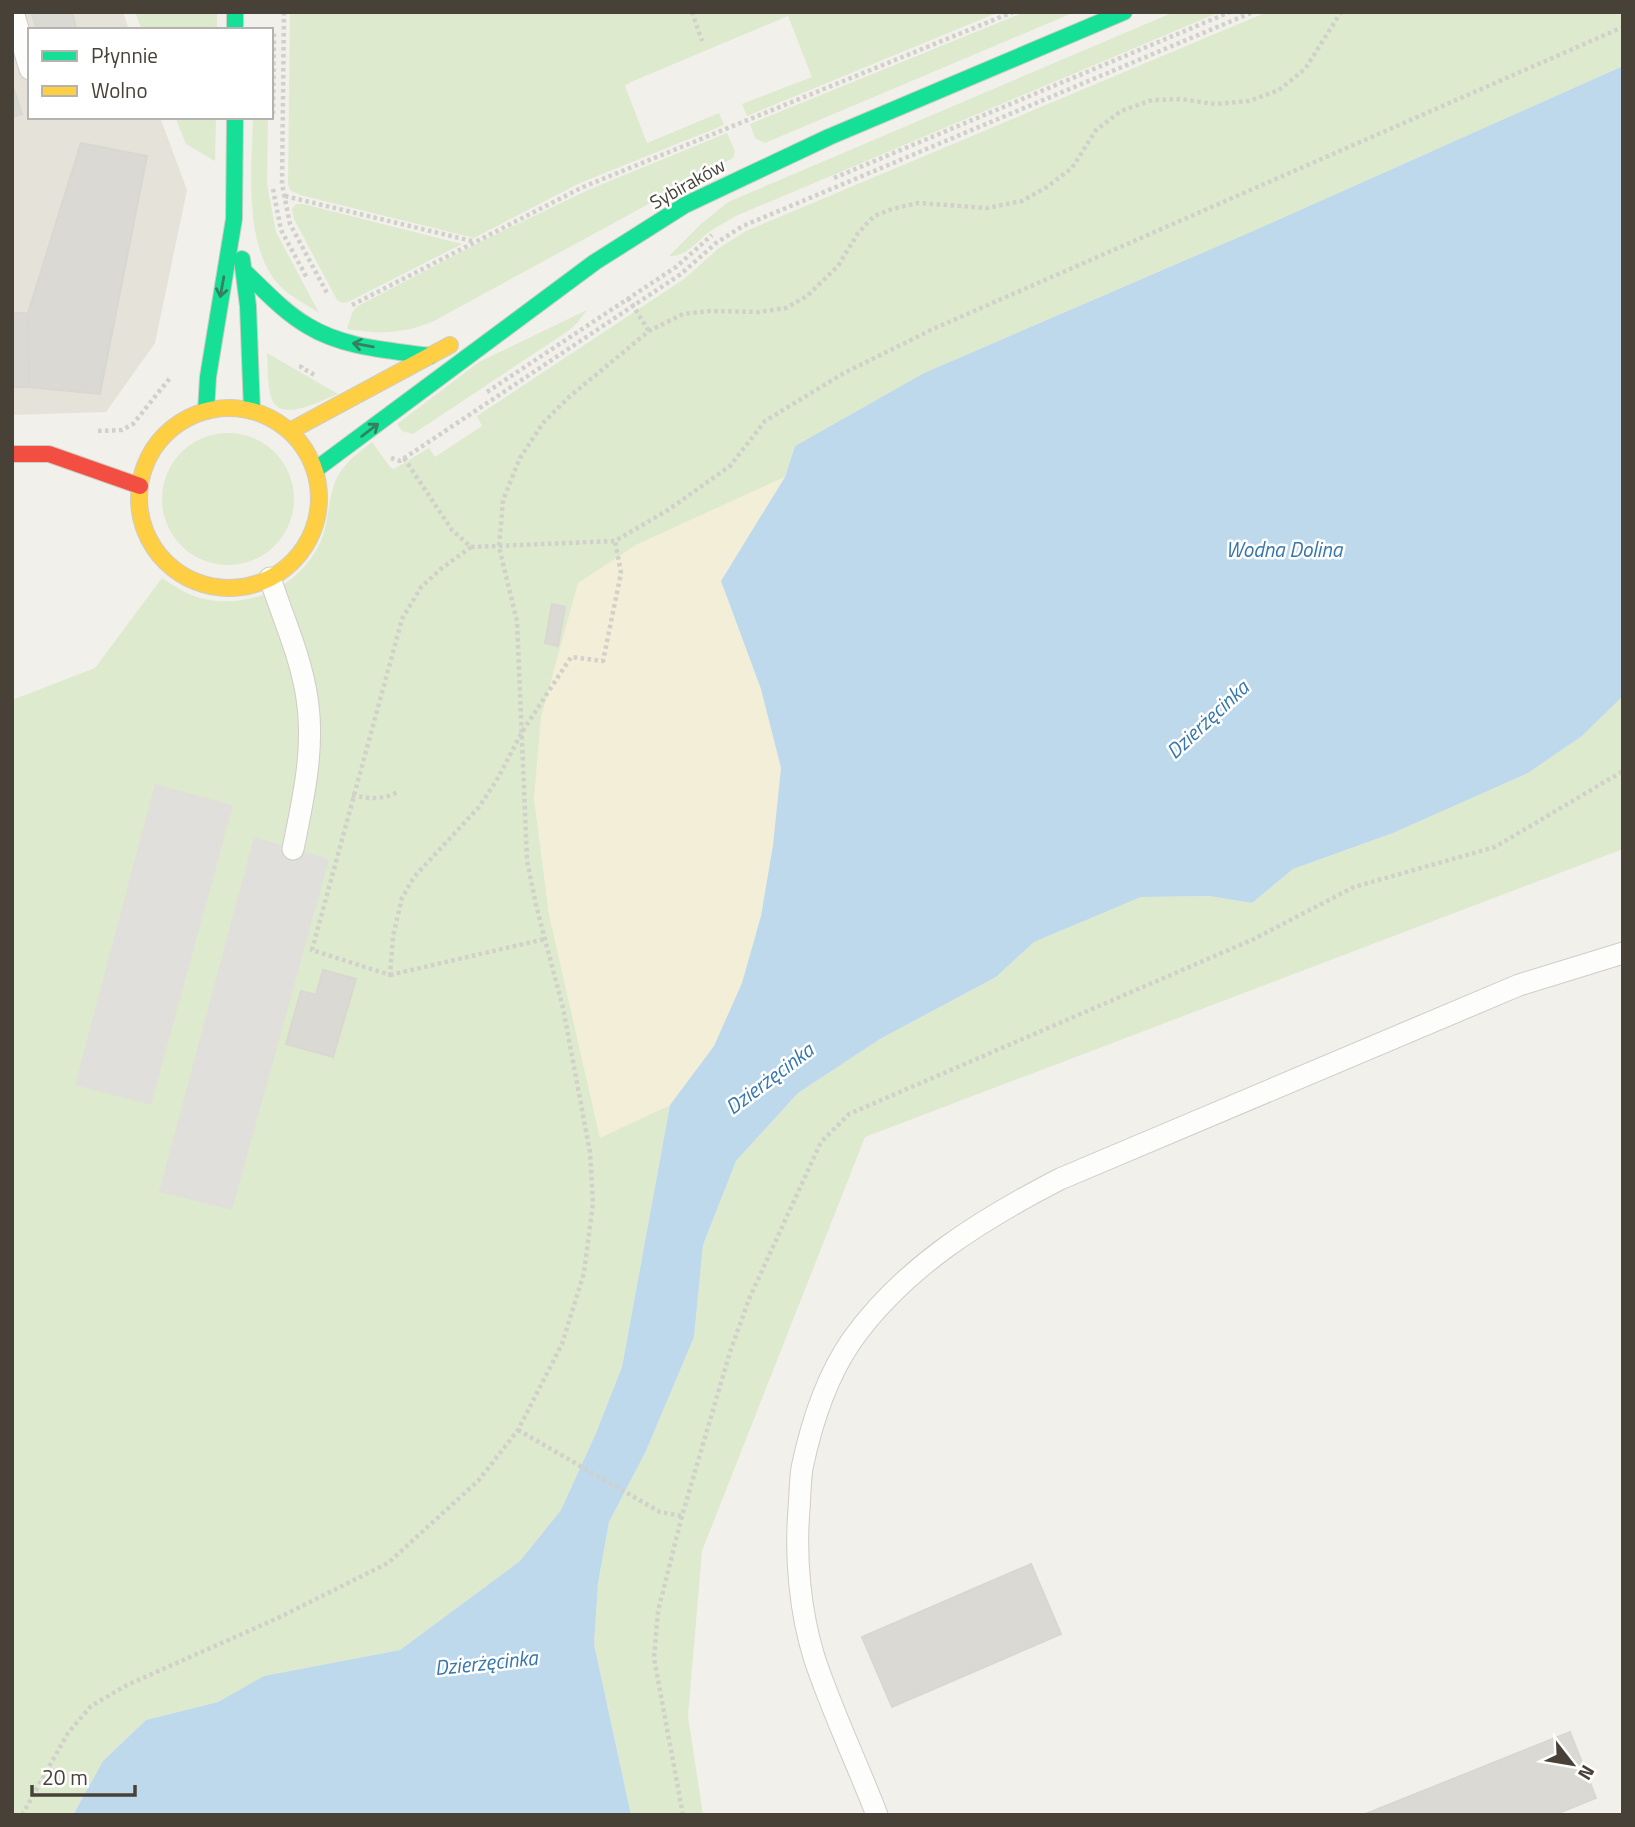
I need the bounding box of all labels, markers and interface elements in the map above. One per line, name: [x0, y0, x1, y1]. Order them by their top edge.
legend: [28, 28, 273, 119]
text: Płynnie: [91, 39, 158, 71]
text: Wolno: [91, 74, 148, 106]
street label: Sybiraków: [644, 150, 730, 216]
one-way arrow: [215, 275, 228, 298]
one-way arrow: [352, 338, 375, 351]
one-way arrow: [360, 422, 379, 437]
water label: Wodna Dolina: [1226, 533, 1344, 565]
water label: Dzierżęcinka: [1158, 671, 1257, 766]
water label: Dzierżęcinka: [718, 1033, 821, 1122]
water label: Dzierżęcinka: [433, 1641, 541, 1683]
north arrow: [1537, 1729, 1607, 1799]
scale bar: [32, 1754, 135, 1798]
text: N: [1571, 1760, 1603, 1786]
text: 20 m: [42, 1761, 88, 1793]

